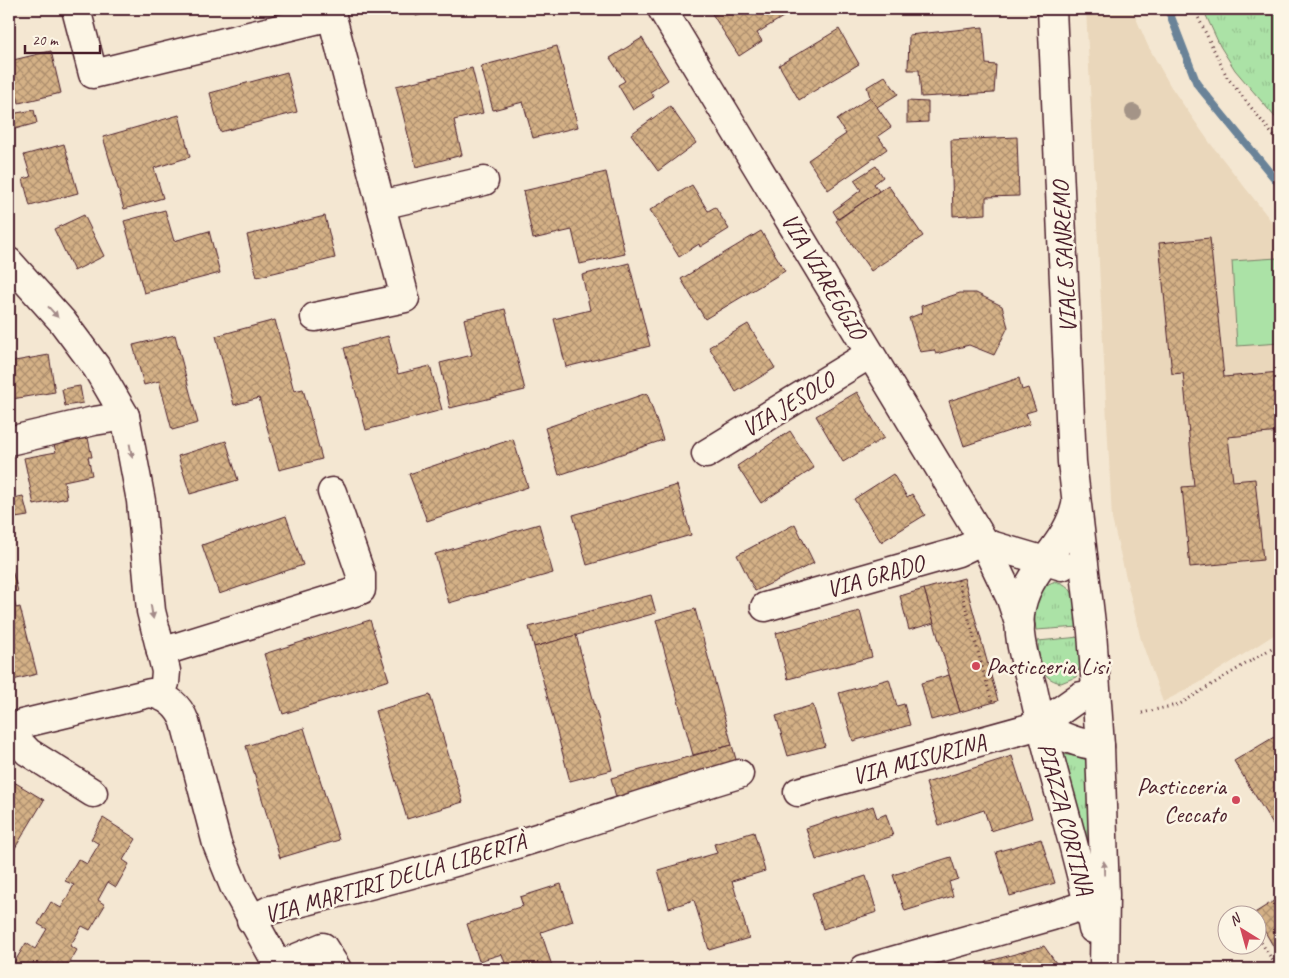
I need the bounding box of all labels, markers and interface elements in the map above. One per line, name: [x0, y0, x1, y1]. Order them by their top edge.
scale bar: [25, 22, 100, 54]
text: 20 m: [32, 31, 59, 50]
street label: VIALE SANREMO: [1045, 177, 1083, 334]
street label: VIA VIAREGGIO: [775, 208, 875, 347]
one-way arrow: [47, 305, 59, 317]
street label: VIA JESOLO: [736, 364, 842, 443]
one-way arrow: [128, 443, 136, 459]
street label: VIA GRADO: [823, 547, 930, 604]
one-way arrow: [148, 604, 156, 620]
place label: Pasticceria Lisi: [986, 651, 1111, 681]
marker: Pasticceria Lisi: [970, 660, 982, 672]
street label: VIA MISURINA: [849, 727, 990, 791]
street label: PIAZZA CORTINA: [1031, 739, 1101, 899]
place label: Pasticceria Ceccato: [1137, 771, 1228, 829]
marker: Pasticceria Ceccato: [1230, 794, 1242, 806]
street label: VIA MARTIRI DELLA LIBERTÀ: [261, 826, 531, 930]
one-way arrow: [1100, 860, 1108, 876]
north arrow: [1216, 906, 1266, 956]
text: N: [1226, 909, 1245, 929]

